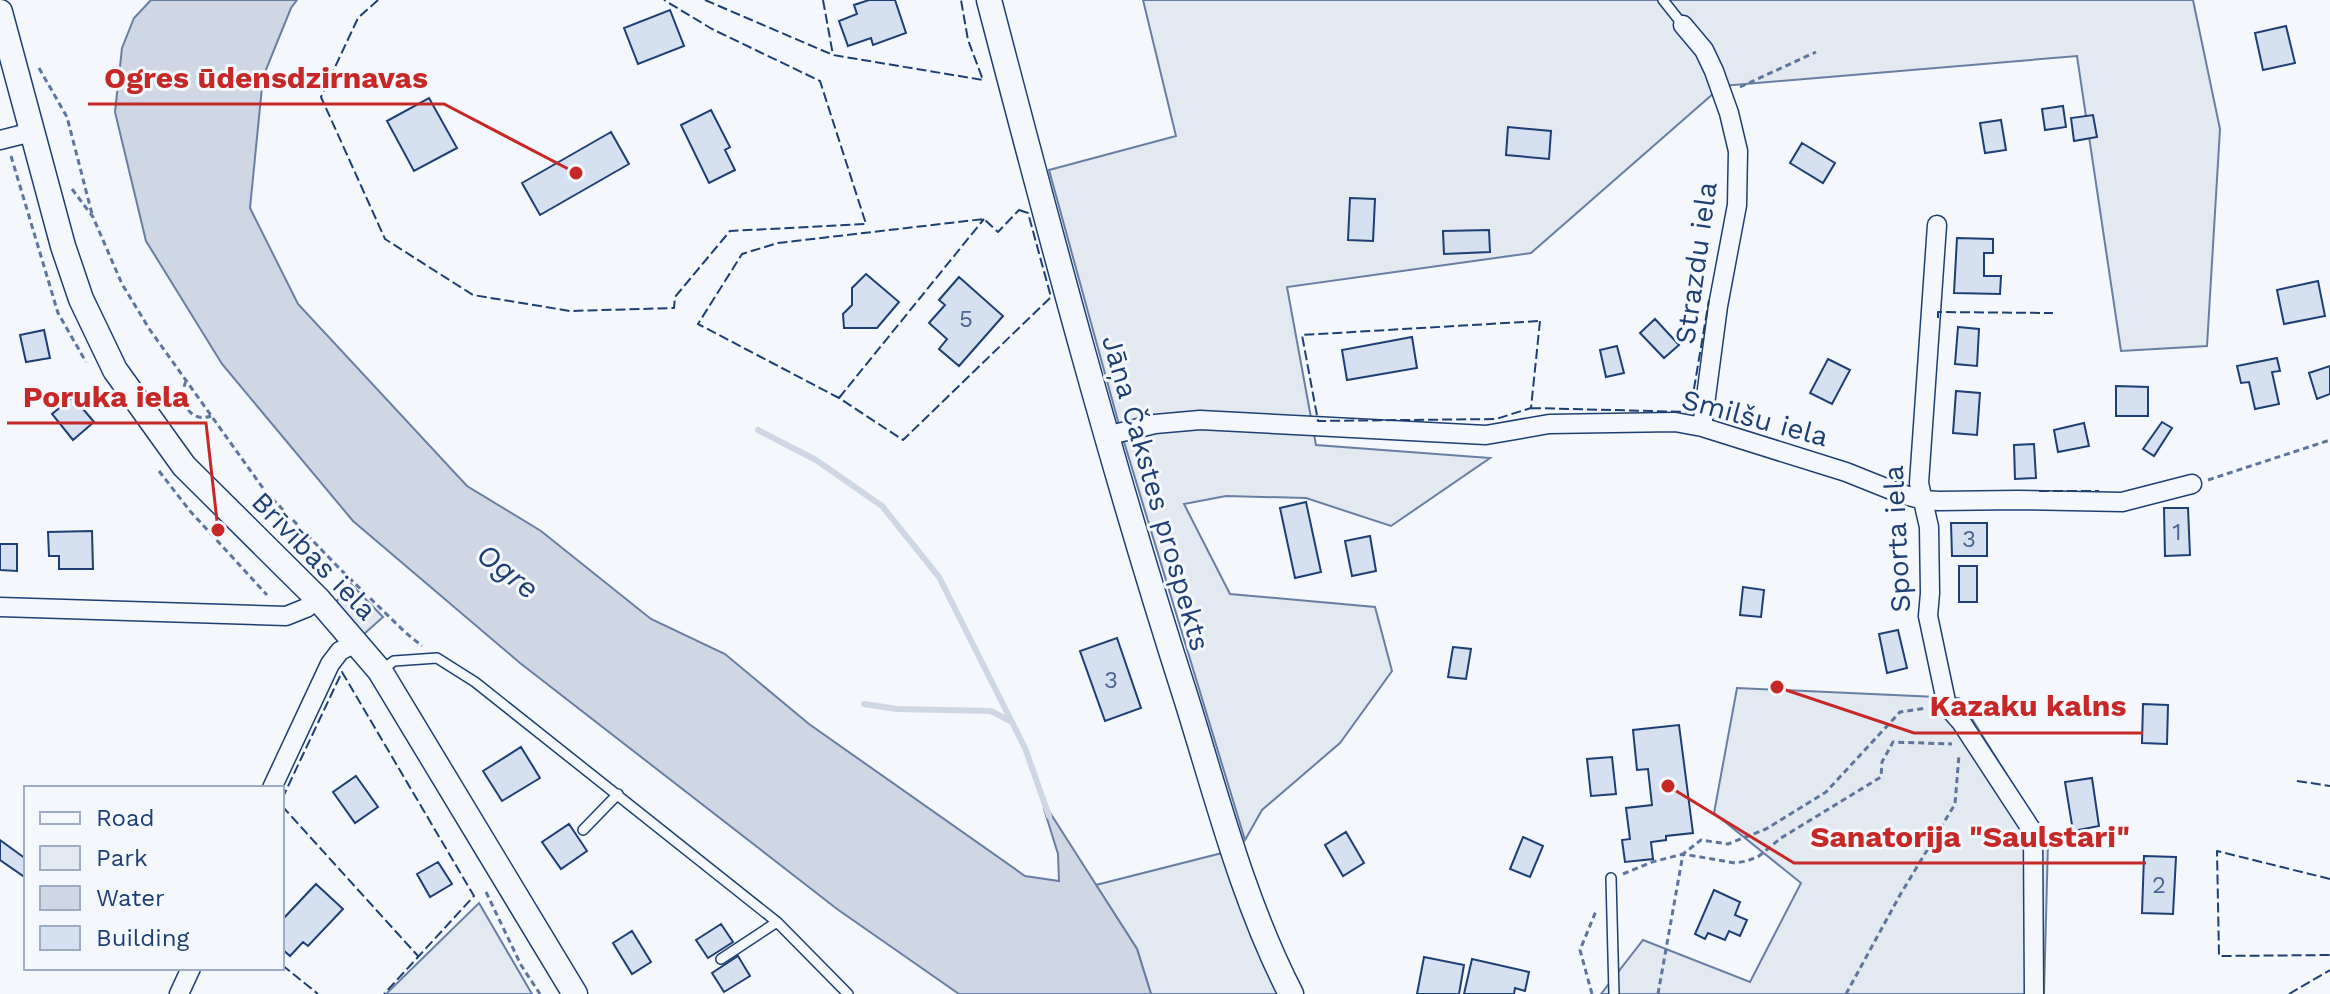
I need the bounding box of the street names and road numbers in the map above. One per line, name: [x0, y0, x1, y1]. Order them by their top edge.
street label: Strazdu iela: [1668, 180, 1724, 346]
street label: Jāņa Čakstes prospekts: [1095, 331, 1217, 655]
street label: Smilšu iela: [1678, 383, 1832, 453]
street label: Sporta iela: [1877, 464, 1917, 613]
street label: Brīvības iela: [245, 485, 383, 627]

